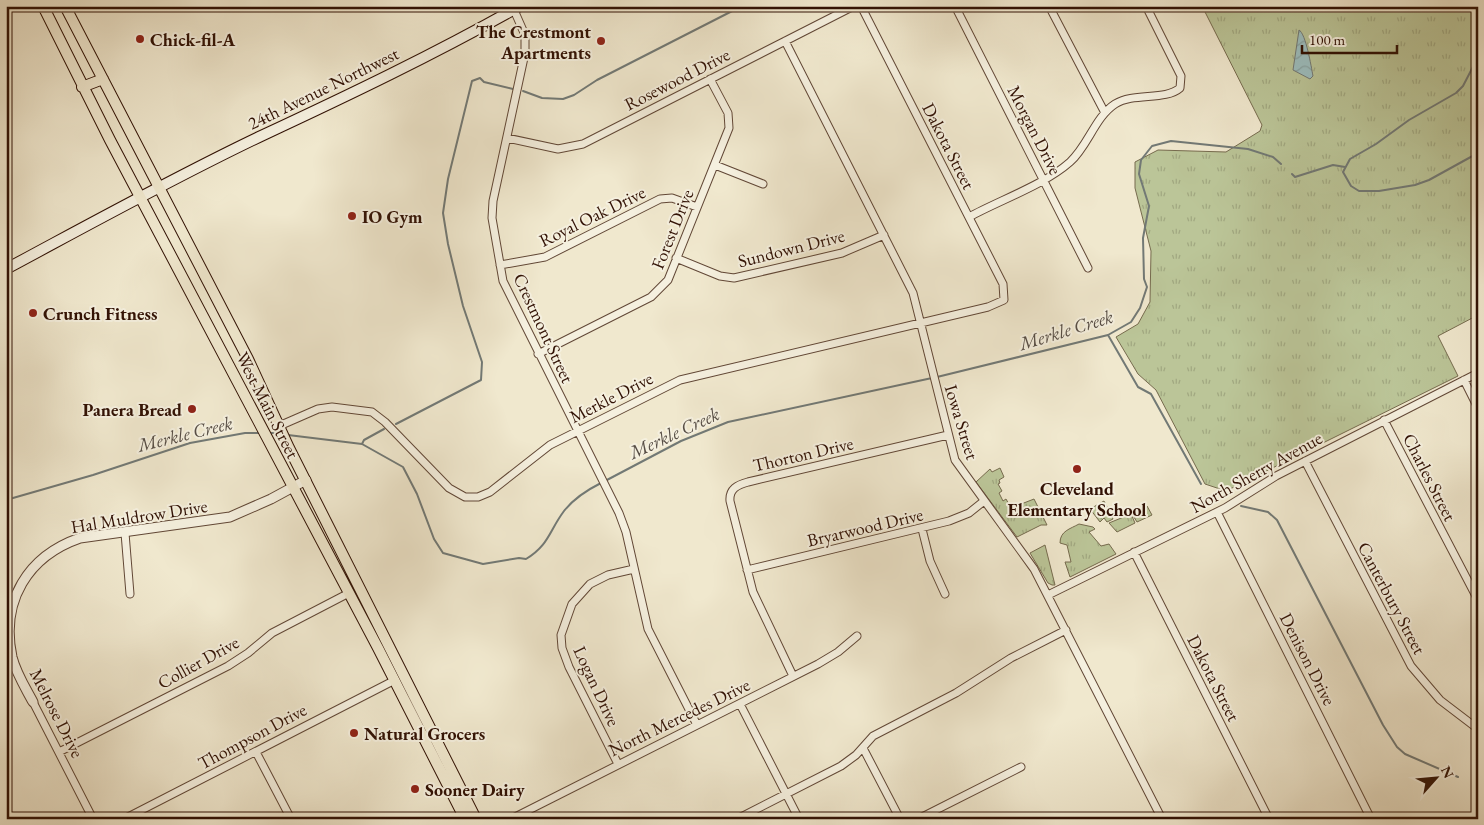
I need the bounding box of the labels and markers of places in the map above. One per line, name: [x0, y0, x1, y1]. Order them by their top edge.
place label: The Crestmont Apartments: [476, 20, 591, 64]
place label: Chick-fil-A: [150, 28, 236, 51]
marker: Chick-fil-A: [134, 33, 146, 45]
marker: The Crestmont Apartments: [595, 35, 607, 47]
place label: IO Gym: [362, 205, 423, 228]
marker: IO Gym: [346, 210, 358, 222]
place label: Crunch Fitness: [43, 302, 157, 325]
marker: Crunch Fitness: [27, 307, 39, 319]
place label: Panera Bread: [83, 398, 182, 421]
marker: Panera Bread: [186, 403, 198, 415]
marker: Cleveland Elementary School: [1071, 463, 1083, 475]
place label: Cleveland Elementary School: [1007, 477, 1147, 521]
place label: Natural Grocers: [364, 722, 485, 745]
marker: Natural Grocers: [348, 727, 360, 739]
place label: Sooner Dairy: [425, 778, 525, 801]
marker: Sooner Dairy: [409, 783, 421, 795]

